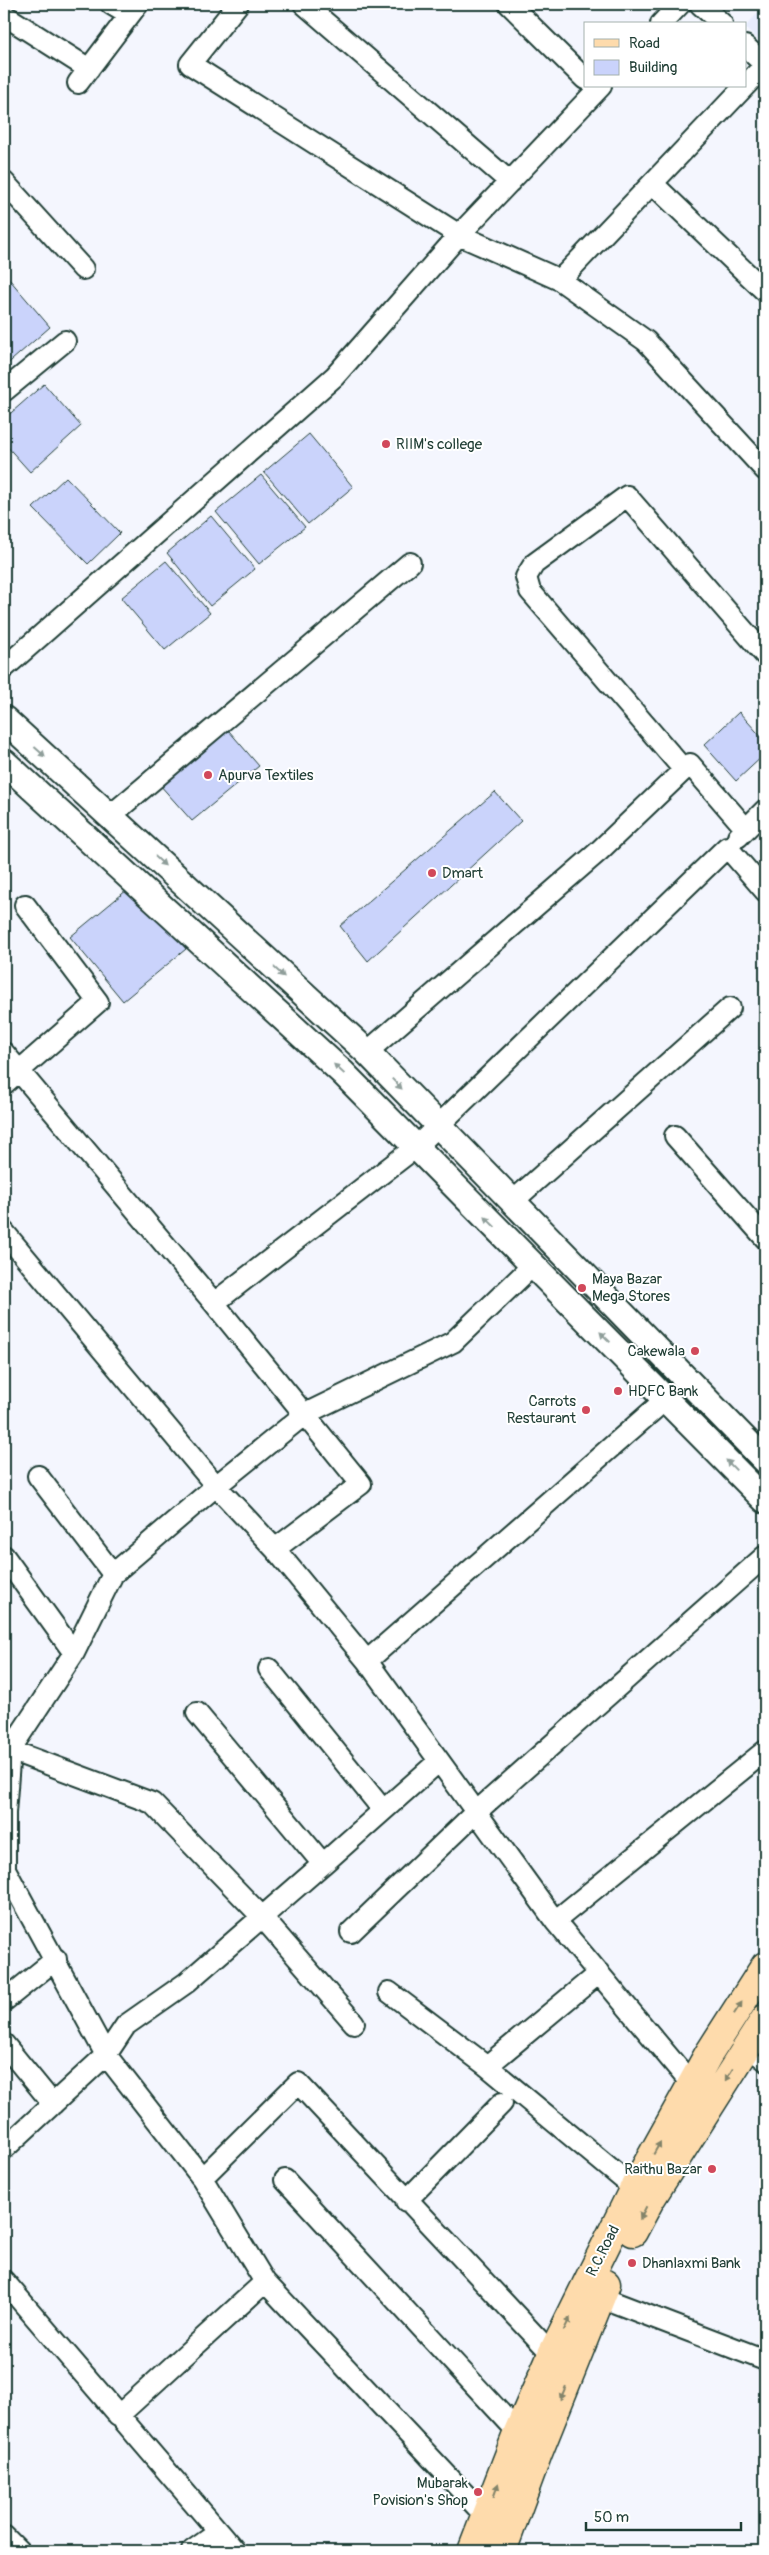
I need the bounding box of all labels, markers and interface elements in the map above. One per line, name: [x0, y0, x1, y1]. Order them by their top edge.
legend: [584, 22, 746, 88]
text: Road: [629, 34, 660, 53]
text: Building: [629, 58, 677, 77]
place label: RIIM's college: [396, 435, 483, 454]
marker: RIIM's college: [380, 438, 392, 450]
one-way arrow: [33, 746, 45, 758]
place label: Apurva Textiles: [218, 766, 314, 785]
marker: Apurva Textiles: [202, 769, 214, 781]
one-way arrow: [153, 856, 166, 867]
place label: Dmart: [442, 864, 484, 883]
marker: Dmart: [426, 867, 438, 879]
one-way arrow: [273, 966, 285, 978]
one-way arrow: [334, 1063, 346, 1075]
one-way arrow: [391, 1077, 403, 1089]
one-way arrow: [484, 1216, 496, 1228]
place label: Maya Bazar Mega Stores: [592, 1270, 670, 1306]
marker: Maya Bazar Mega Stores: [576, 1282, 588, 1294]
one-way arrow: [599, 1331, 611, 1343]
place label: Cakewala: [627, 1342, 685, 1361]
marker: Cakewala: [689, 1345, 701, 1357]
place label: HDFC Bank: [628, 1382, 699, 1401]
marker: HDFC Bank: [612, 1385, 624, 1397]
place label: Carrots Restaurant: [507, 1392, 577, 1428]
marker: Carrots Restaurant: [580, 1404, 592, 1416]
one-way arrow: [725, 1460, 737, 1472]
one-way arrow: [733, 2001, 743, 2015]
one-way arrow: [725, 2068, 734, 2081]
one-way arrow: [652, 2142, 661, 2155]
place label: Raithu Bazar: [624, 2160, 703, 2179]
marker: Raithu Bazar: [706, 2163, 718, 2175]
one-way arrow: [639, 2205, 647, 2220]
street label: R.C.Road: [582, 2222, 624, 2280]
place label: Dhanlaxmi Bank: [642, 2254, 741, 2273]
marker: Dhanlaxmi Bank: [626, 2257, 638, 2269]
one-way arrow: [563, 2317, 571, 2331]
one-way arrow: [559, 2386, 567, 2401]
place label: Mubarak Povision's Shop: [372, 2474, 469, 2510]
one-way arrow: [492, 2482, 500, 2497]
marker: Mubarak Povision's Shop: [472, 2486, 484, 2498]
scale bar: [586, 2500, 742, 2532]
text: 50 m: [594, 2508, 629, 2527]

